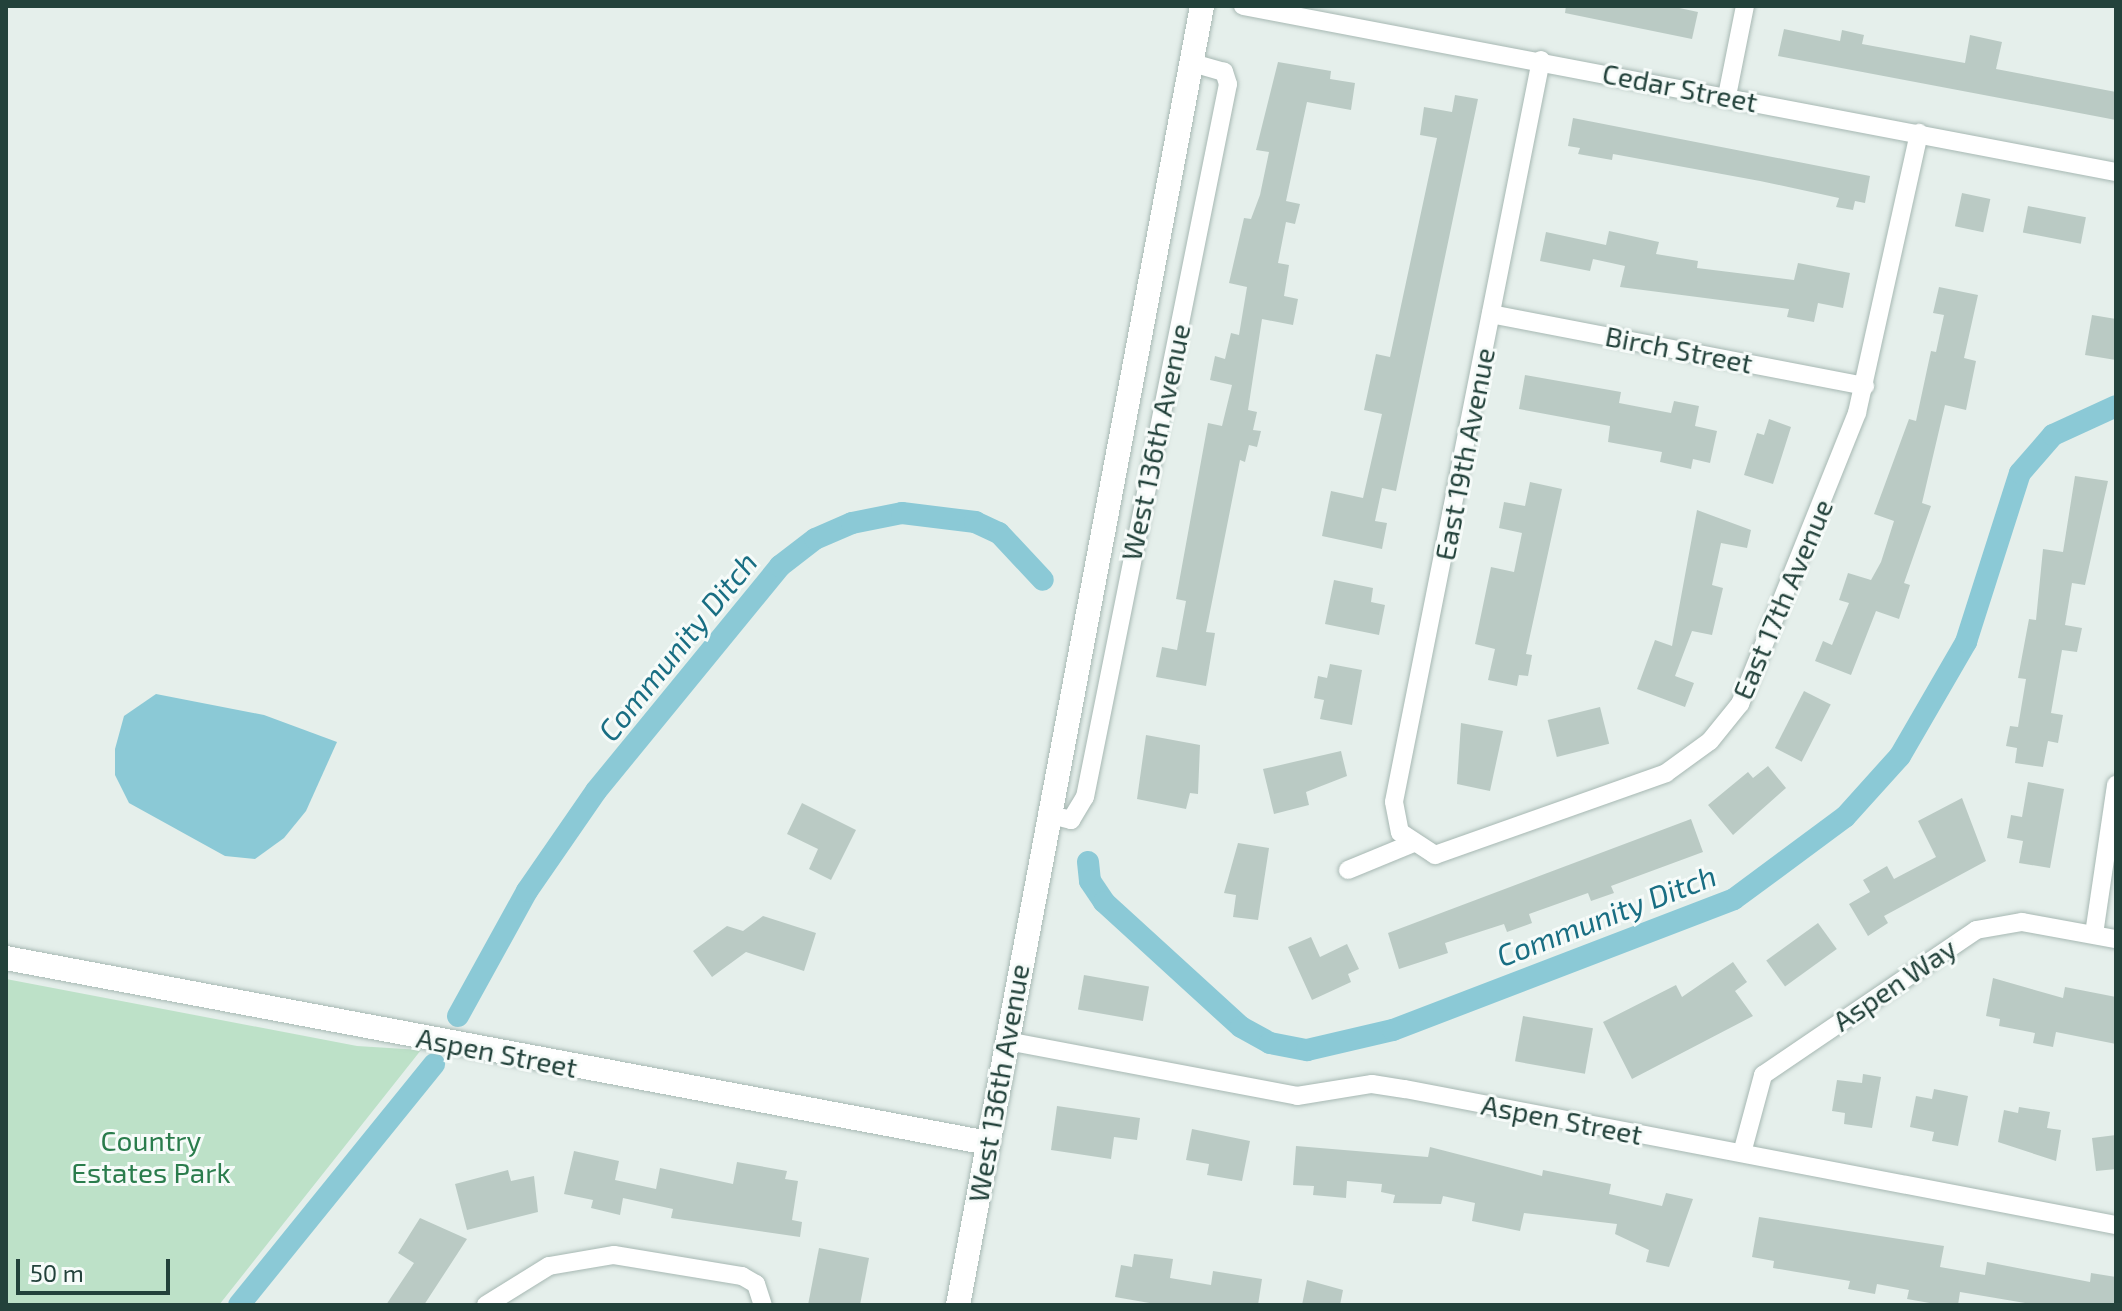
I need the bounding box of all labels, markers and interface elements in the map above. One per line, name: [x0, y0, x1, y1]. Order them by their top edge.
street label: Cedar Street: [1599, 55, 1761, 119]
street label: Birch Street: [1603, 318, 1755, 380]
street label: West 136th Avenue: [1113, 320, 1197, 564]
street label: East 19th Avenue: [1427, 345, 1501, 563]
street label: East 17th Avenue: [1725, 494, 1839, 704]
water label: Community Ditch: [590, 544, 764, 748]
water label: Community Ditch: [1491, 857, 1721, 973]
street label: Aspen Way: [1826, 930, 1962, 1038]
street label: West 136th Avenue: [960, 961, 1036, 1205]
street label: Aspen Street: [414, 1020, 580, 1084]
street label: Aspen Street: [1479, 1087, 1645, 1151]
park label: Country Estates Park: [71, 1123, 231, 1189]
scale bar: [20, 1243, 174, 1293]
text: 50 m: [30, 1258, 84, 1287]

